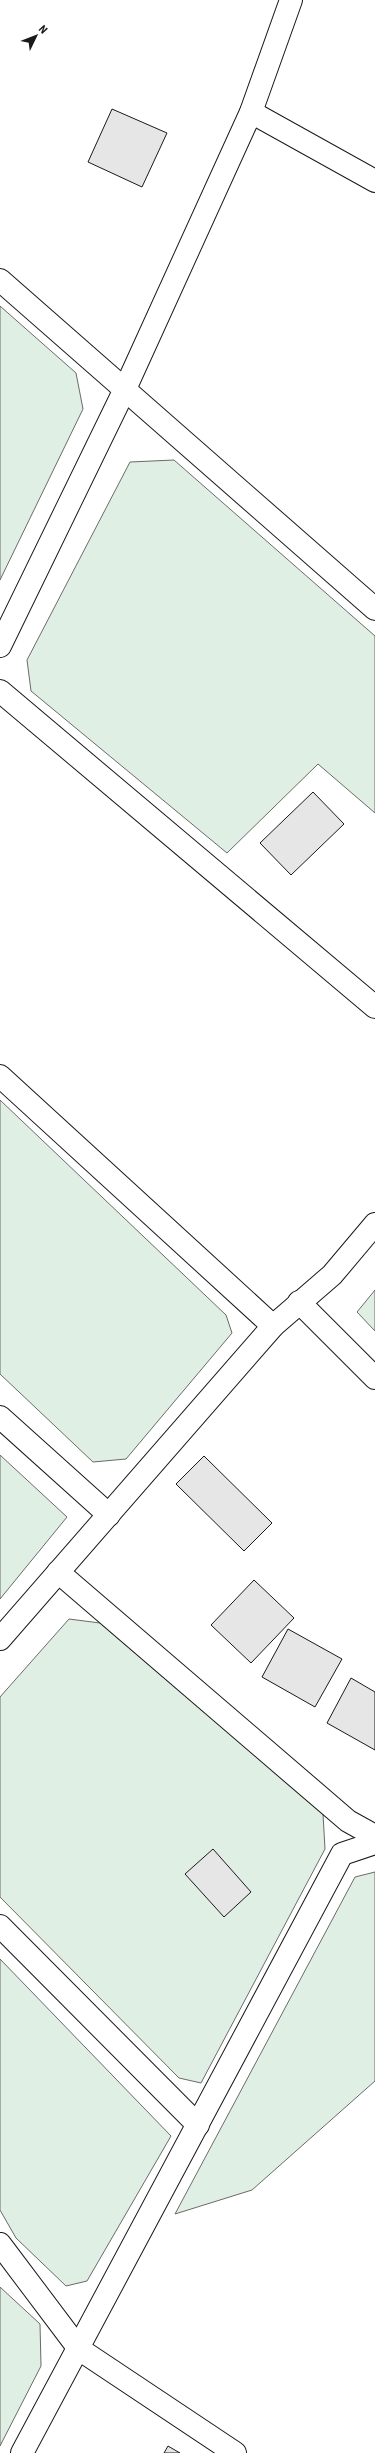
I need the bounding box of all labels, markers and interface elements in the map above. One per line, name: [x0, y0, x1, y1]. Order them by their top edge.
north arrow: [16, 16, 56, 56]
text: N: [36, 23, 50, 37]

